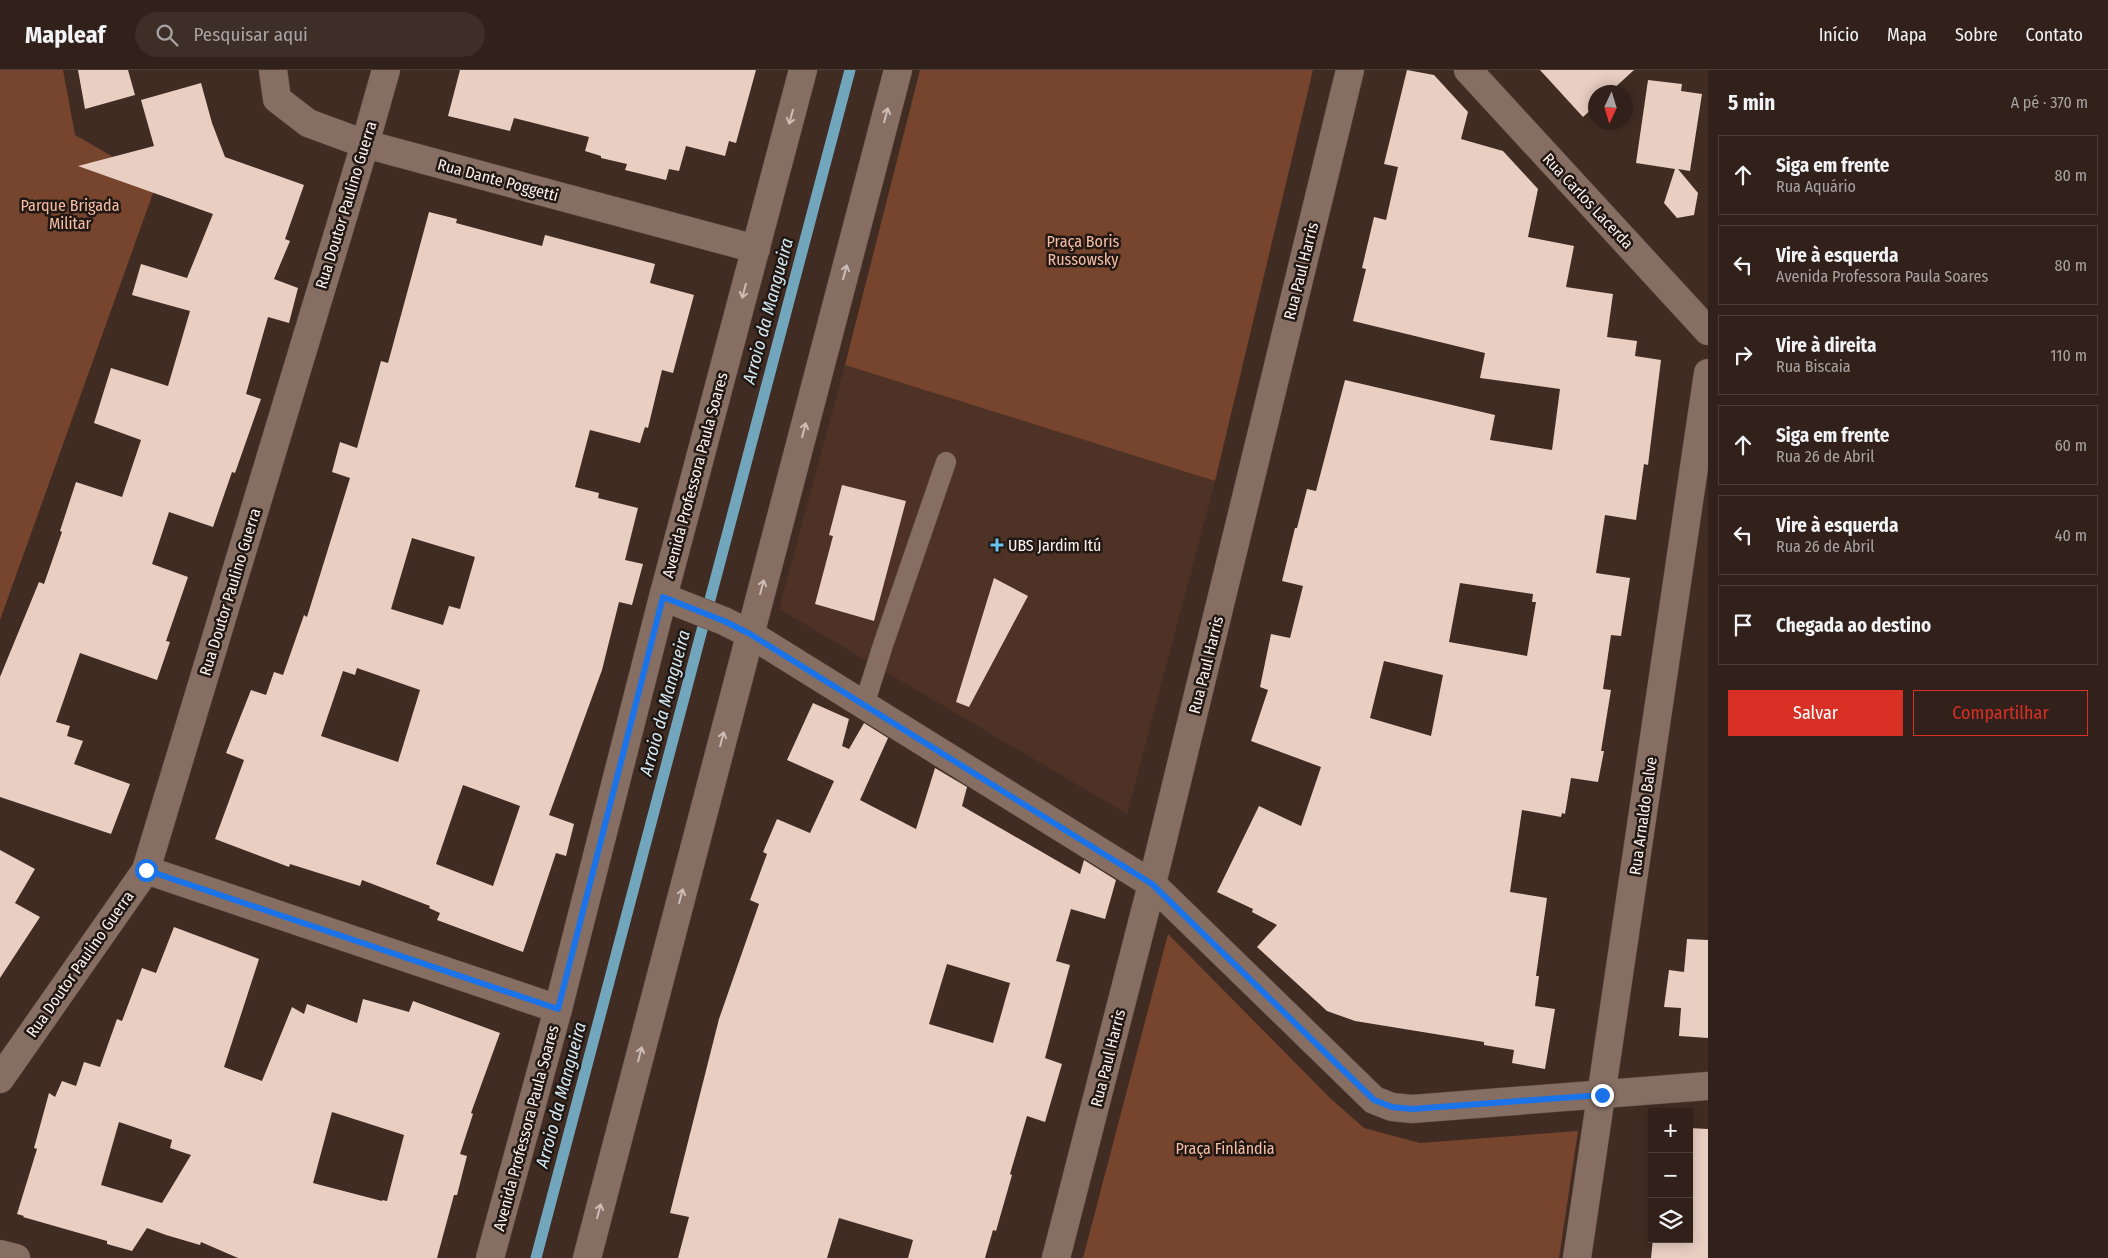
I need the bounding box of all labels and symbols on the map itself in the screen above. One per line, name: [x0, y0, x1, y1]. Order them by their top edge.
north arrow: [1588, 85, 1633, 130]
one-way arrow: [882, 108, 892, 124]
one-way arrow: [786, 109, 795, 125]
street label: Rua Doutor Paulino Guerra: [311, 119, 381, 291]
street label: Rua Carlos Lacerda: [1539, 149, 1637, 253]
street label: Rua Dante Poggetti: [436, 155, 560, 205]
park label: Parque Brigada Militar: [21, 196, 120, 233]
street label: Rua Paul Harris: [1280, 220, 1322, 322]
park label: Praça Boris Russowsky: [1047, 232, 1120, 269]
water label: Arroio da Mangueira: [738, 236, 798, 387]
one-way arrow: [841, 265, 850, 281]
one-way arrow: [739, 283, 749, 299]
street label: Avenida Professora Paula Soares: [658, 370, 732, 580]
one-way arrow: [800, 422, 809, 438]
street label: Rua Doutor Paulino Guerra: [195, 506, 265, 678]
place label: UBS Jardim Itú: [1008, 536, 1101, 555]
marker: UBS Jardim Itú: [990, 538, 1004, 552]
one-way arrow: [758, 579, 768, 595]
street label: Rua Paul Harris: [1185, 614, 1227, 716]
water label: Arroio da Mangueira: [635, 628, 695, 779]
one-way arrow: [718, 732, 728, 748]
street label: Rua Arnaldo Balve: [1625, 756, 1661, 876]
route start: [135, 859, 158, 882]
street label: Rua Doutor Paulino Guerra: [22, 887, 138, 1041]
one-way arrow: [677, 889, 687, 905]
street label: Rua Paul Harris: [1087, 1007, 1129, 1109]
water label: Arroio da Mangueira: [531, 1020, 591, 1171]
street label: Avenida Professora Paula Soares: [489, 1023, 563, 1233]
one-way arrow: [636, 1046, 645, 1062]
route end: [1591, 1084, 1614, 1107]
park label: Praça Finlândia: [1175, 1139, 1275, 1158]
one-way arrow: [595, 1203, 604, 1219]

